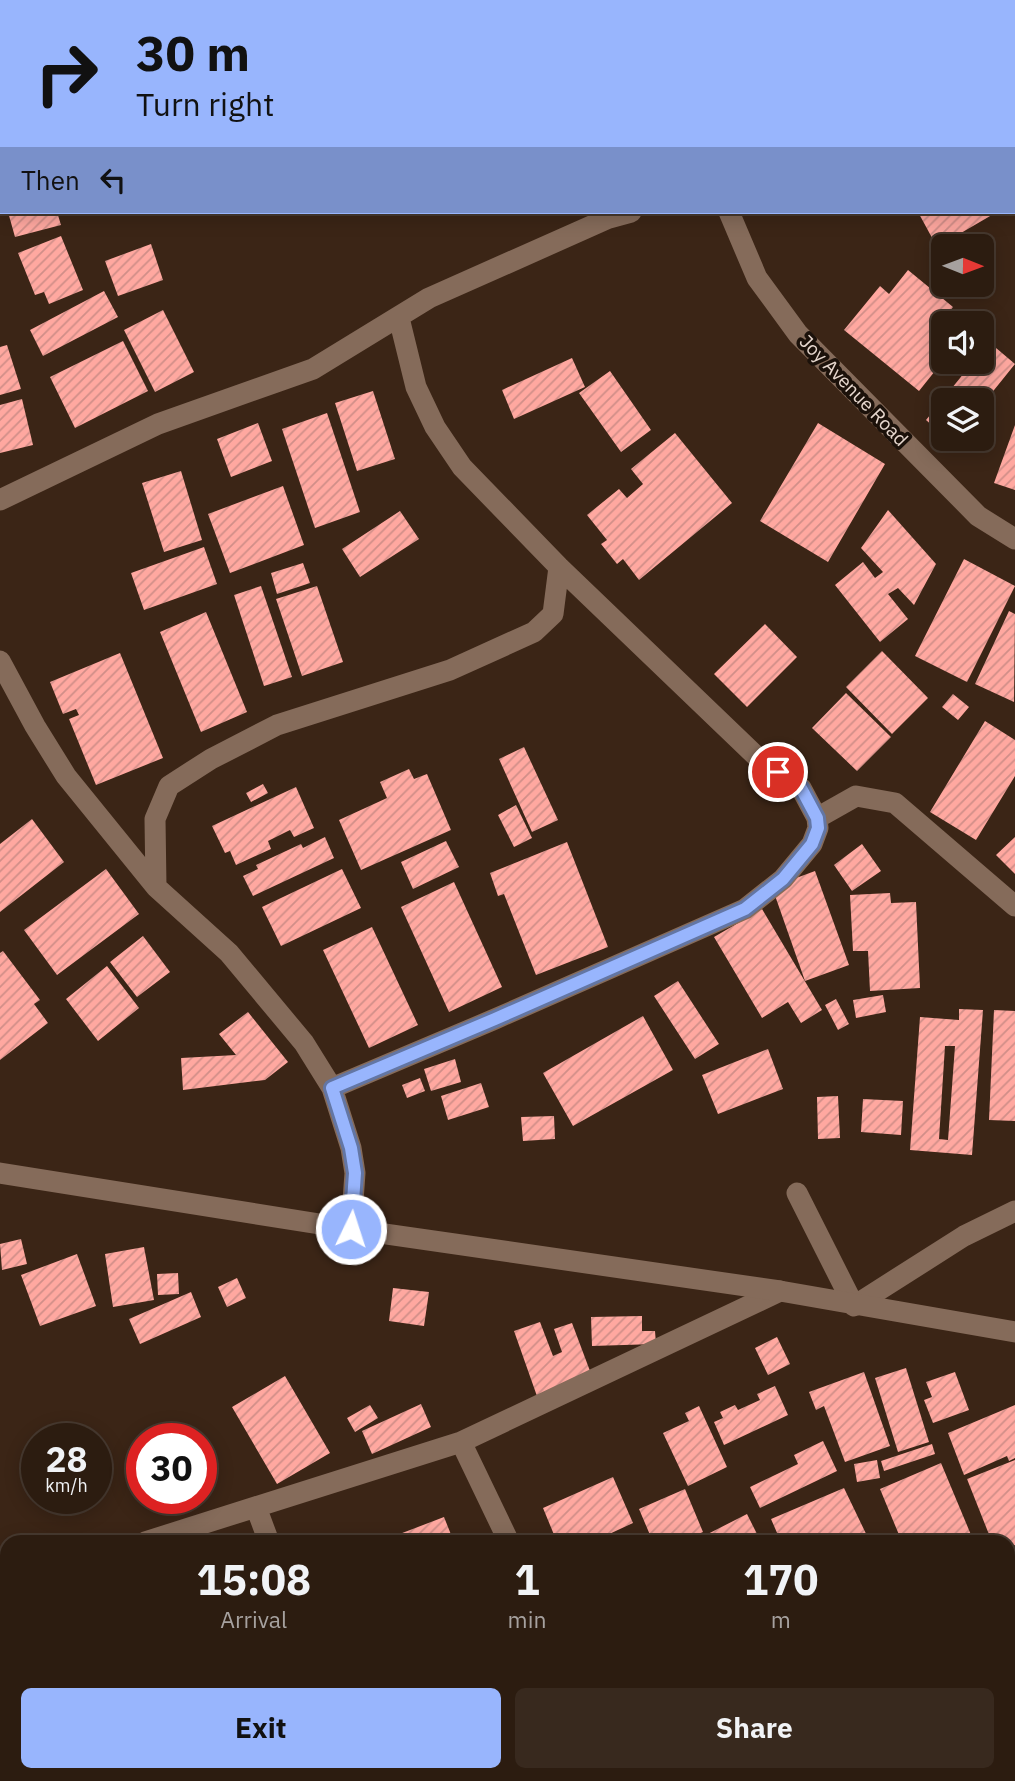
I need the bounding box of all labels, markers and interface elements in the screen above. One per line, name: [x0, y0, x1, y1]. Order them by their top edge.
text: 30 m: [136, 21, 250, 84]
icon: right: [21, 28, 112, 119]
text: Turn right: [136, 83, 274, 125]
icon: left: [94, 161, 132, 199]
text: Then: [21, 163, 80, 197]
north arrow: [931, 234, 994, 298]
map controls: [931, 234, 994, 451]
button: sound: [931, 311, 994, 374]
street label: Joy Avenue Road: [795, 329, 913, 451]
button: layers: [931, 388, 994, 451]
pin: [748, 742, 808, 802]
icon: arrive: [759, 753, 797, 791]
position arrow: [314, 1192, 388, 1266]
speed limit sign: 30: [126, 1423, 217, 1514]
text: 28: [45, 1436, 88, 1482]
text: km/h: [45, 1474, 88, 1497]
text: 15:08: [196, 1552, 311, 1607]
text: 1: [514, 1552, 540, 1607]
text: 170: [743, 1552, 819, 1607]
text: Arrival: [220, 1604, 287, 1634]
text: min: [508, 1604, 546, 1634]
text: m: [771, 1604, 791, 1634]
button: Exit: [21, 1688, 501, 1768]
button: Share: [515, 1688, 994, 1768]

